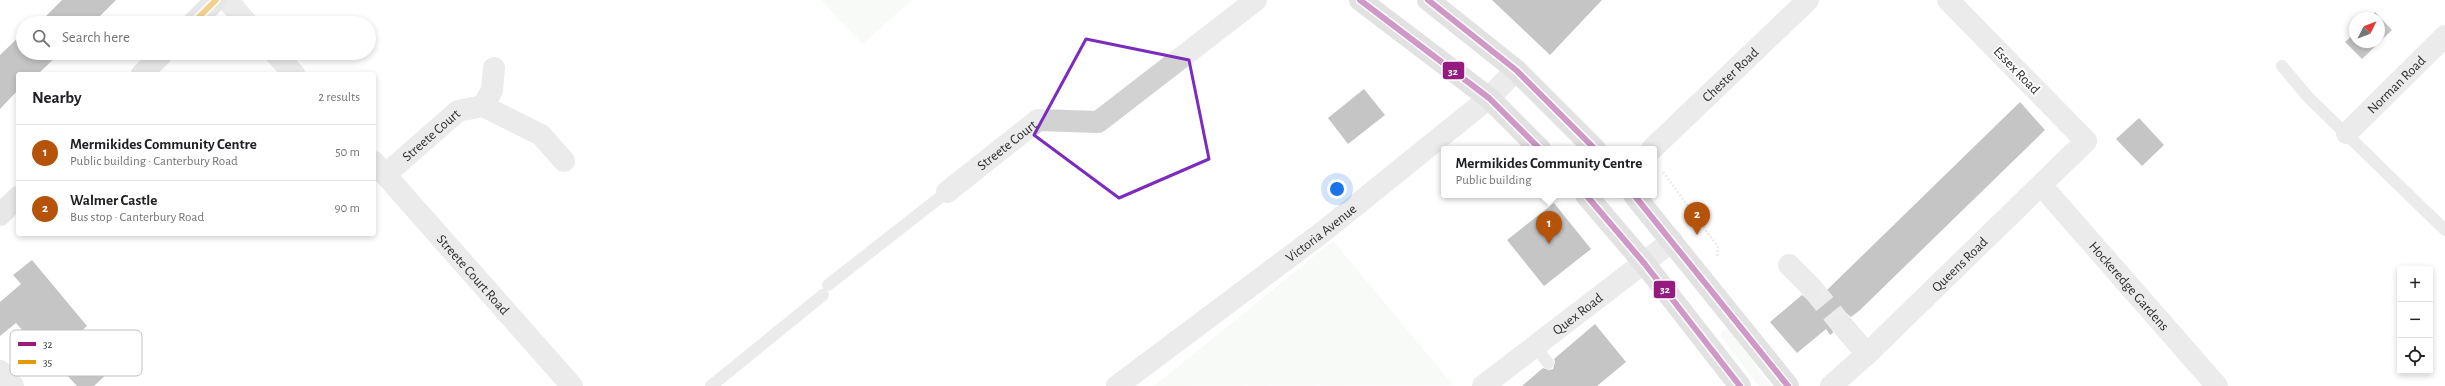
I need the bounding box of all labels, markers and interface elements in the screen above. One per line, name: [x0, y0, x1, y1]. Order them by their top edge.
north arrow: [2349, 12, 2385, 48]
search box: [16, 16, 376, 60]
icon: search: [30, 27, 52, 49]
text: Search here: [62, 30, 130, 45]
street label: Essex Road: [1990, 44, 2042, 97]
street label: Chester Road: [1700, 45, 1762, 105]
street label: Norman Road: [2365, 54, 2429, 117]
line badge: 32: [1442, 61, 1465, 80]
text: 32: [1448, 66, 1458, 77]
text: Nearby: [32, 89, 82, 106]
text: 2 results: [318, 91, 360, 104]
street label: Streete Court: [400, 106, 463, 164]
street label: Streete Court: [975, 118, 1040, 173]
text: Mermikides Community Centre: [70, 137, 257, 152]
text: 1: [43, 146, 47, 159]
text: 50 m: [335, 146, 360, 159]
popup: [1441, 146, 1657, 198]
text: Public building · Canterbury Road: [70, 155, 238, 168]
text: Mermikides Community Centre: [1456, 156, 1642, 171]
text: Public building: [1456, 174, 1532, 187]
your location: [1327, 179, 1347, 199]
text: Walmer Castle: [70, 193, 157, 208]
text: 2: [42, 202, 48, 215]
text: 90 m: [334, 202, 360, 215]
street label: Victoria Avenue: [1283, 202, 1359, 265]
pin: 2: [1684, 202, 1710, 235]
text: Bus stop · Canterbury Road: [70, 211, 204, 224]
pin: 1: [1536, 211, 1562, 244]
street label: Streete Court Road: [434, 232, 512, 318]
street label: Queens Road: [1929, 235, 1991, 295]
street label: Hockeredge Gardens: [2086, 239, 2171, 334]
map controls: [2397, 266, 2433, 374]
button: +: [2397, 266, 2433, 302]
line badge: 32: [1653, 280, 1676, 299]
text: 32: [1660, 284, 1670, 295]
street label: Quex Road: [1550, 291, 1606, 338]
button: −: [2397, 302, 2433, 338]
legend: [10, 330, 142, 376]
button: locate: [2397, 338, 2433, 374]
text: 32: [43, 339, 53, 350]
text: 35: [43, 357, 53, 368]

